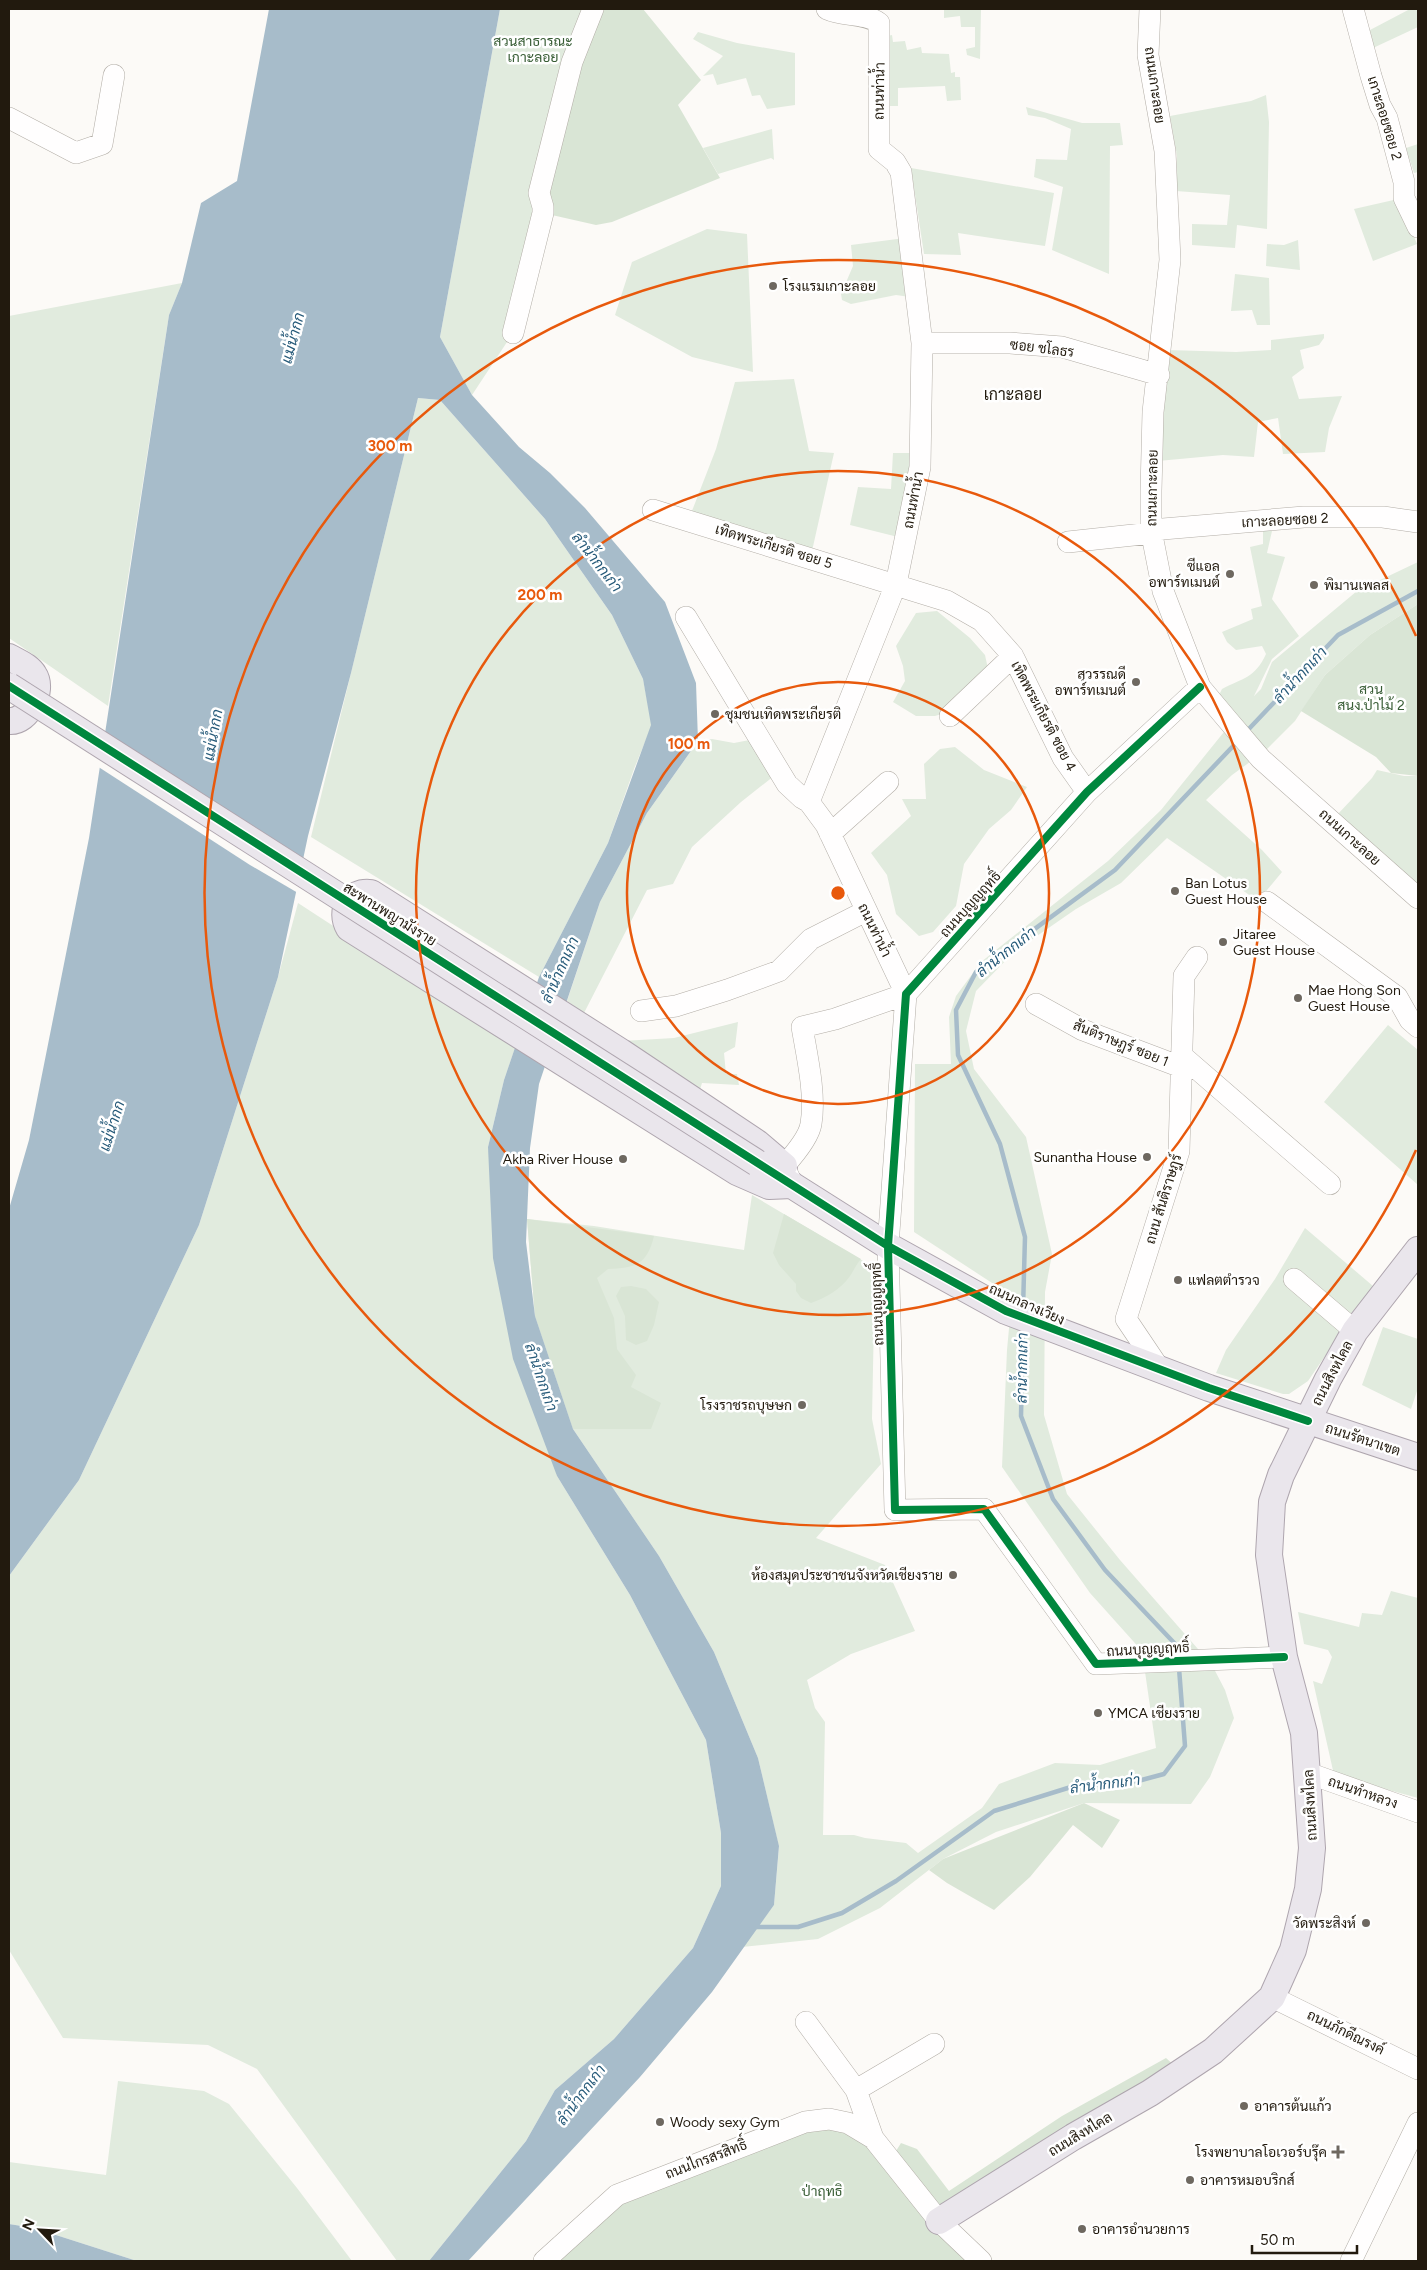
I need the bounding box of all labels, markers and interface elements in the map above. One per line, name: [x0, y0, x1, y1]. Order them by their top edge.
park label: สวนสาธารณะ เกาะลอย: [493, 33, 573, 66]
street label: ถนนเกาะลอย: [1141, 46, 1168, 124]
street label: ถนนท่าน้ำ: [866, 62, 889, 120]
street label: เกาะลอยซอย 2: [1364, 74, 1405, 162]
place label: โรงแรมเกาะลอย: [782, 278, 876, 295]
marker: โรงแรมเกาะลอย: [767, 280, 779, 292]
water label: แม่น้ำกก: [274, 310, 308, 365]
street label: ซอย ชโลธร: [1009, 336, 1075, 361]
district label: เกาะลอย: [984, 385, 1042, 404]
text: 300 m: [368, 437, 412, 455]
street label: ถนนเกาะลอย: [1143, 449, 1162, 527]
street label: ถนนท่าน้ำ: [896, 469, 927, 530]
street label: เกาะลอยซอย 2: [1241, 510, 1329, 531]
street label: เทิดพระเกียรติ ซอย 5: [713, 520, 835, 572]
water label: ลำน้ำกกเก่า: [568, 526, 629, 595]
place label: ซีแอล อพาร์ทเมนต์: [1149, 557, 1220, 591]
marker: ซีแอล อพาร์ทเมนต์: [1224, 568, 1236, 580]
place label: พิมานเพลส: [1324, 577, 1389, 594]
marker: พิมานเพลส: [1308, 579, 1320, 591]
text: 200 m: [518, 586, 562, 604]
water label: ลำน้ำกกเก่า: [1266, 640, 1331, 707]
street label: เทิดพระเกียรติ ซอย 4: [1007, 658, 1081, 774]
place label: สุวรรณดี อพาร์ทเมนต์: [1055, 665, 1126, 699]
marker: สุวรรณดี อพาร์ทเมนต์: [1130, 676, 1142, 688]
park label: สวน สนง.ป่าไม้ 2: [1337, 681, 1405, 714]
place label: ชุมชนเทิดพระเกียรติ: [725, 705, 841, 724]
water label: แม่น้ำกก: [196, 707, 226, 762]
marker: ชุมชนเทิดพระเกียรติ: [709, 708, 721, 720]
text: 100 m: [668, 735, 710, 753]
street label: ถนนเกาะลอย: [1315, 805, 1384, 869]
street label: ถนนบุญญฤทธิ์: [933, 865, 1006, 942]
place label: Ban Lotus Guest House: [1185, 875, 1267, 908]
street label: สะพานพญามังราย: [340, 879, 439, 950]
centre of rings: [829, 884, 847, 902]
marker: Ban Lotus Guest House: [1169, 885, 1181, 897]
street label: ถนนท่าน้ำ: [854, 899, 898, 960]
water label: ลำน้ำกกเก่า: [970, 920, 1039, 981]
place label: Jitaree Guest House: [1233, 926, 1315, 959]
water label: ลำน้ำกกเก่า: [534, 932, 583, 1006]
marker: Jitaree Guest House: [1217, 936, 1229, 948]
place label: Mae Hong Son Guest House: [1308, 982, 1401, 1015]
marker: Mae Hong Son Guest House: [1292, 992, 1304, 1004]
street label: สันติราษฎร์ ซอย 1: [1071, 1016, 1171, 1070]
water label: แม่น้ำกก: [92, 1097, 129, 1154]
place label: Sunantha House: [1034, 1149, 1137, 1166]
place label: Akha River House: [503, 1151, 613, 1168]
marker: Sunantha House: [1141, 1151, 1153, 1163]
street label: ถนน สันติราษฎร์: [1141, 1152, 1185, 1246]
marker: Akha River House: [617, 1153, 629, 1165]
street label: ถนนบุญญฤทธิ์: [863, 1262, 888, 1346]
place label: แฟลตตำรวจ: [1188, 1272, 1260, 1289]
marker: แฟลตตำรวจ: [1172, 1274, 1184, 1286]
street label: ถนนกลางเวียง: [986, 1279, 1068, 1329]
water label: ลำน้ำกกเก่า: [1008, 1332, 1032, 1403]
street label: ถนนสิงหไคล: [1308, 1338, 1357, 1409]
water label: ลำน้ำกกเก่า: [521, 1339, 565, 1413]
place label: โรงราชรถบุษษก: [700, 1397, 792, 1415]
marker: โรงราชรถบุษษก: [796, 1399, 808, 1411]
street label: ถนนรัตนาเขต: [1323, 1419, 1403, 1460]
place label: ห้องสมุดประชาชนจังหวัดเชียงราย: [751, 1566, 943, 1585]
marker: ห้องสมุดประชาชนจังหวัดเชียงราย: [947, 1569, 959, 1581]
street label: ถนนบุญญฤทธิ์: [1106, 1634, 1190, 1661]
place label: YMCA เชียงราย: [1108, 1704, 1200, 1722]
marker: YMCA เชียงราย: [1092, 1707, 1104, 1719]
water label: ลำน้ำกกเก่า: [1068, 1767, 1141, 1797]
street label: ถนนสิงหไคล: [1300, 1769, 1321, 1841]
street label: ถนนทำหลวง: [1326, 1773, 1400, 1812]
place label: วัดพระสิงห์: [1293, 1914, 1356, 1932]
marker: วัดพระสิงห์: [1360, 1917, 1372, 1929]
street label: ถนนภักดีณรงค์: [1304, 2005, 1388, 2059]
water label: ลำน้ำกกเก่า: [549, 2059, 609, 2129]
place label: อาคารต้นแก้ว: [1254, 2097, 1332, 2115]
marker: อาคารต้นแก้ว: [1238, 2100, 1250, 2112]
street label: ถนนสิงหไคล: [1045, 2109, 1115, 2160]
place label: Woody sexy Gym: [670, 2114, 780, 2131]
marker: Woody sexy Gym: [654, 2116, 666, 2128]
street label: ถนนไกรสรสิทธิ์: [661, 2132, 750, 2183]
place label: โรงพยาบาลโอเวอร์บรุ๊ค: [1194, 2143, 1327, 2162]
marker: โรงพยาบาลโอเวอร์บรุ๊ค: [1331, 2145, 1345, 2159]
place label: อาคารหมอบริกส์: [1200, 2171, 1295, 2189]
marker: อาคารหมอบริกส์: [1184, 2174, 1196, 2186]
park label: ป่าฤทธิ: [802, 2183, 843, 2200]
north arrow: [15, 2205, 65, 2255]
text: N: [19, 2216, 39, 2233]
place label: อาคารอำนวยการ: [1092, 2221, 1190, 2238]
scale bar: [1252, 2222, 1357, 2254]
marker: อาคารอำนวยการ: [1076, 2223, 1088, 2235]
text: 50 m: [1260, 2231, 1295, 2249]

